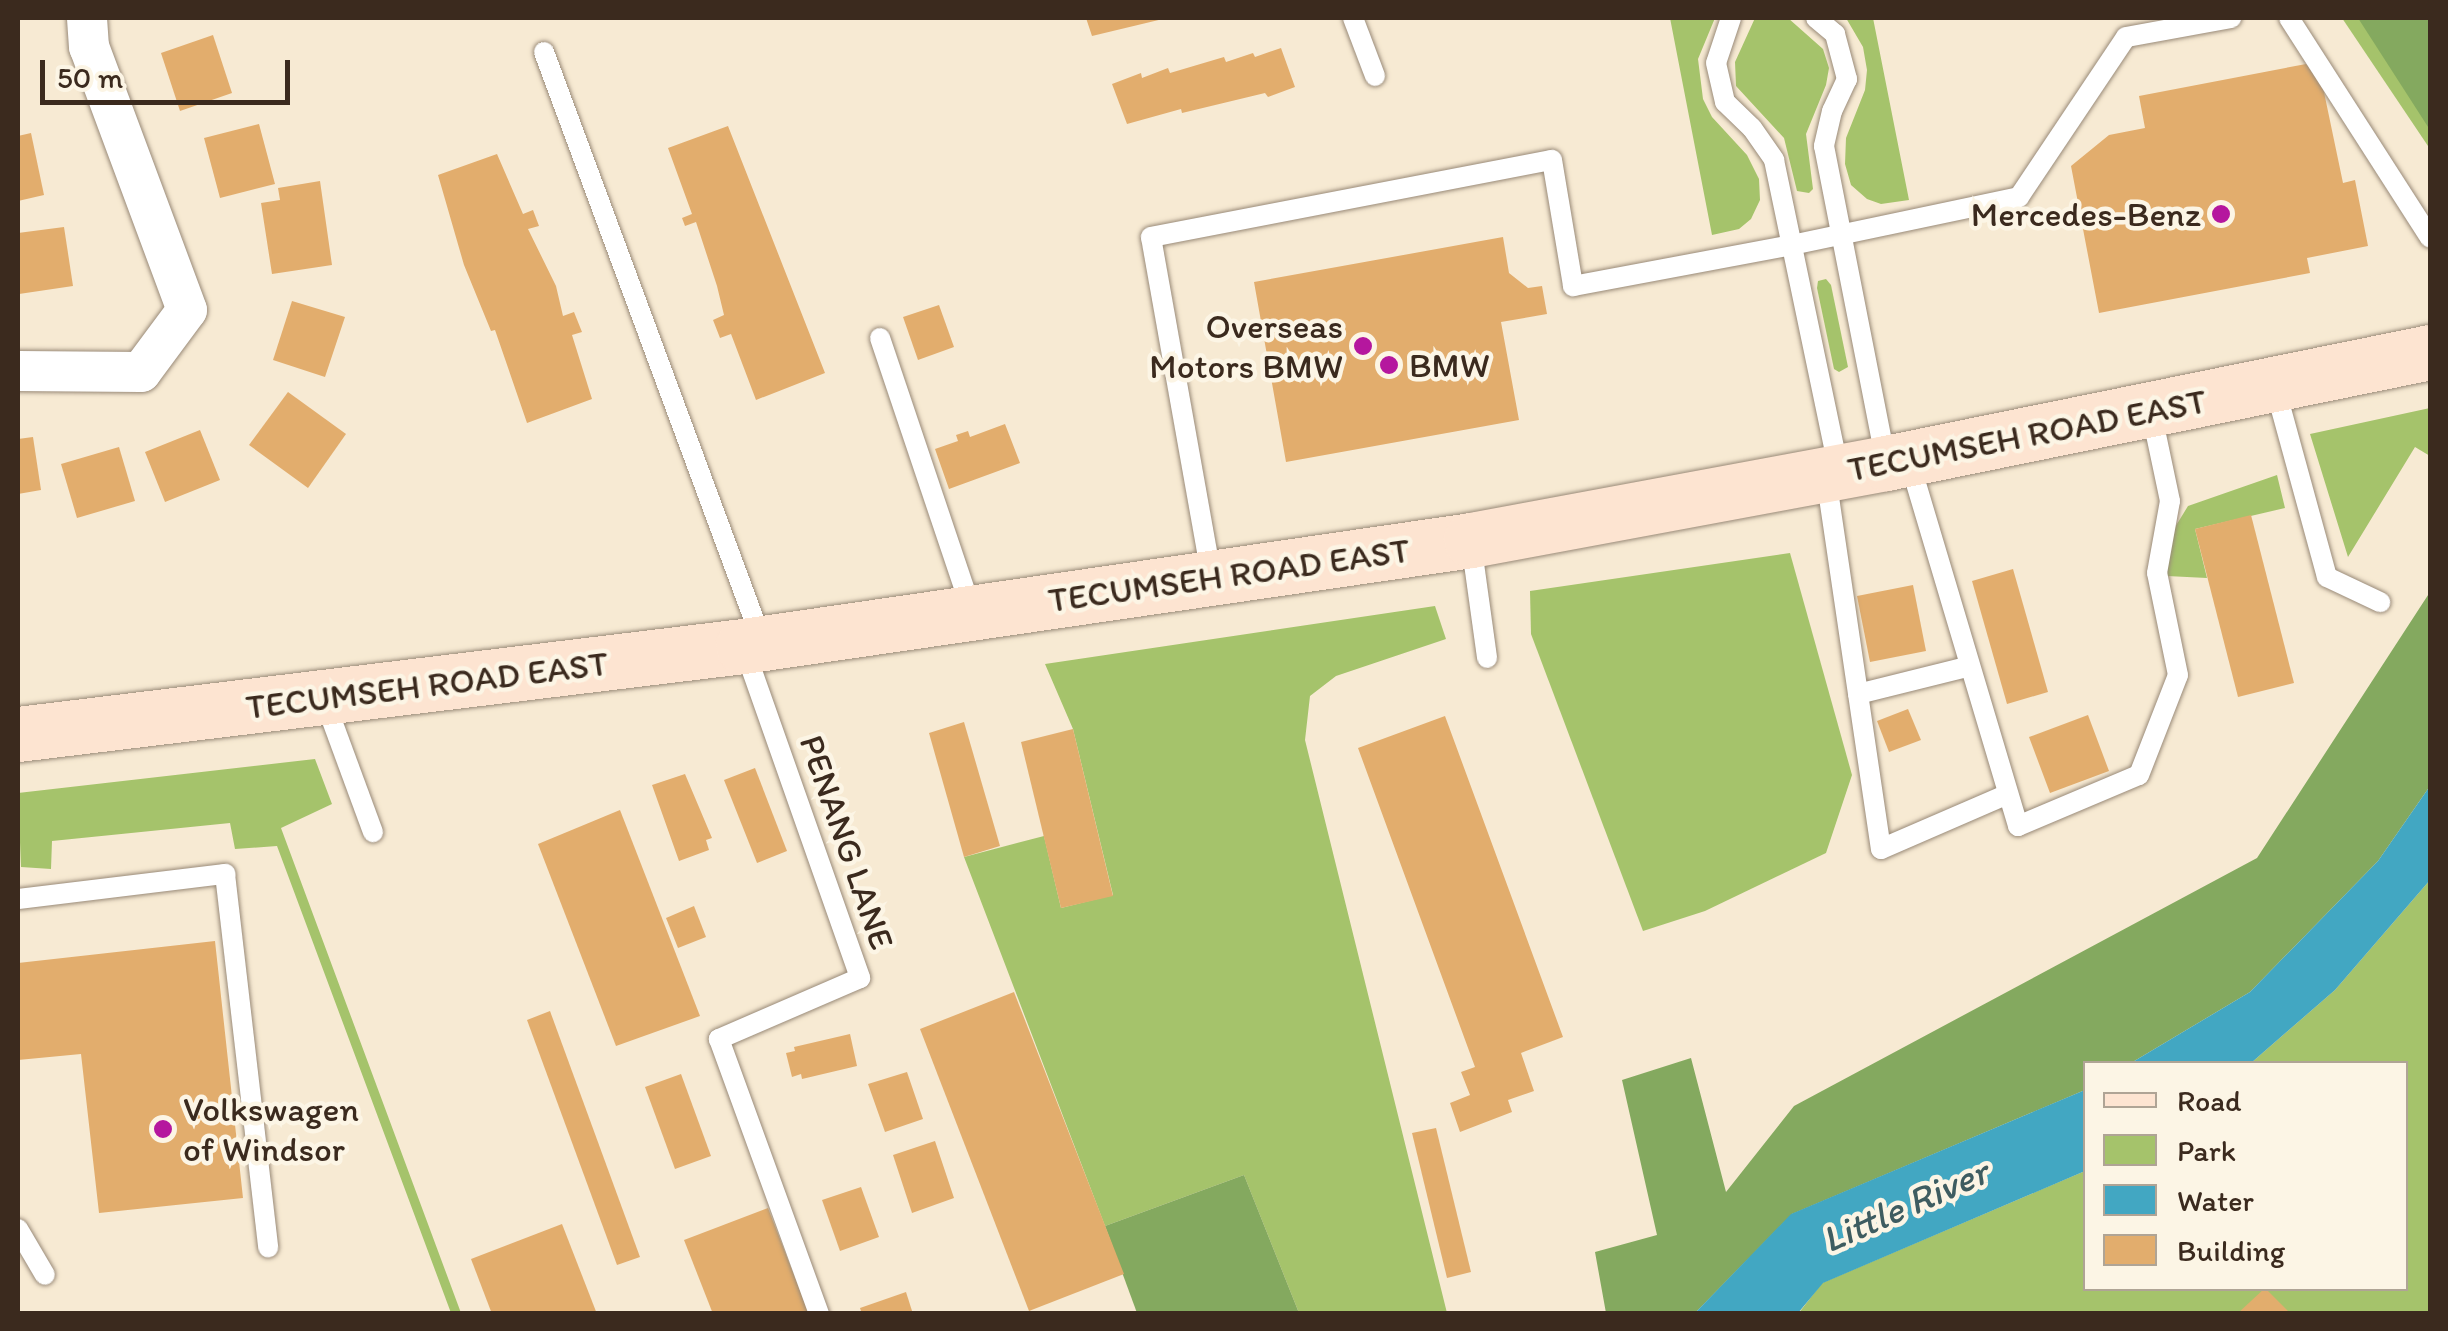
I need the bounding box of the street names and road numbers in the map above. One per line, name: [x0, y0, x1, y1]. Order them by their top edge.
street label: TECUMSEH ROAD EAST: [1845, 380, 2209, 490]
street label: TECUMSEH ROAD EAST: [1046, 529, 1412, 621]
street label: TECUMSEH ROAD EAST: [244, 642, 610, 728]
street label: PENANG LANE: [791, 729, 903, 955]

